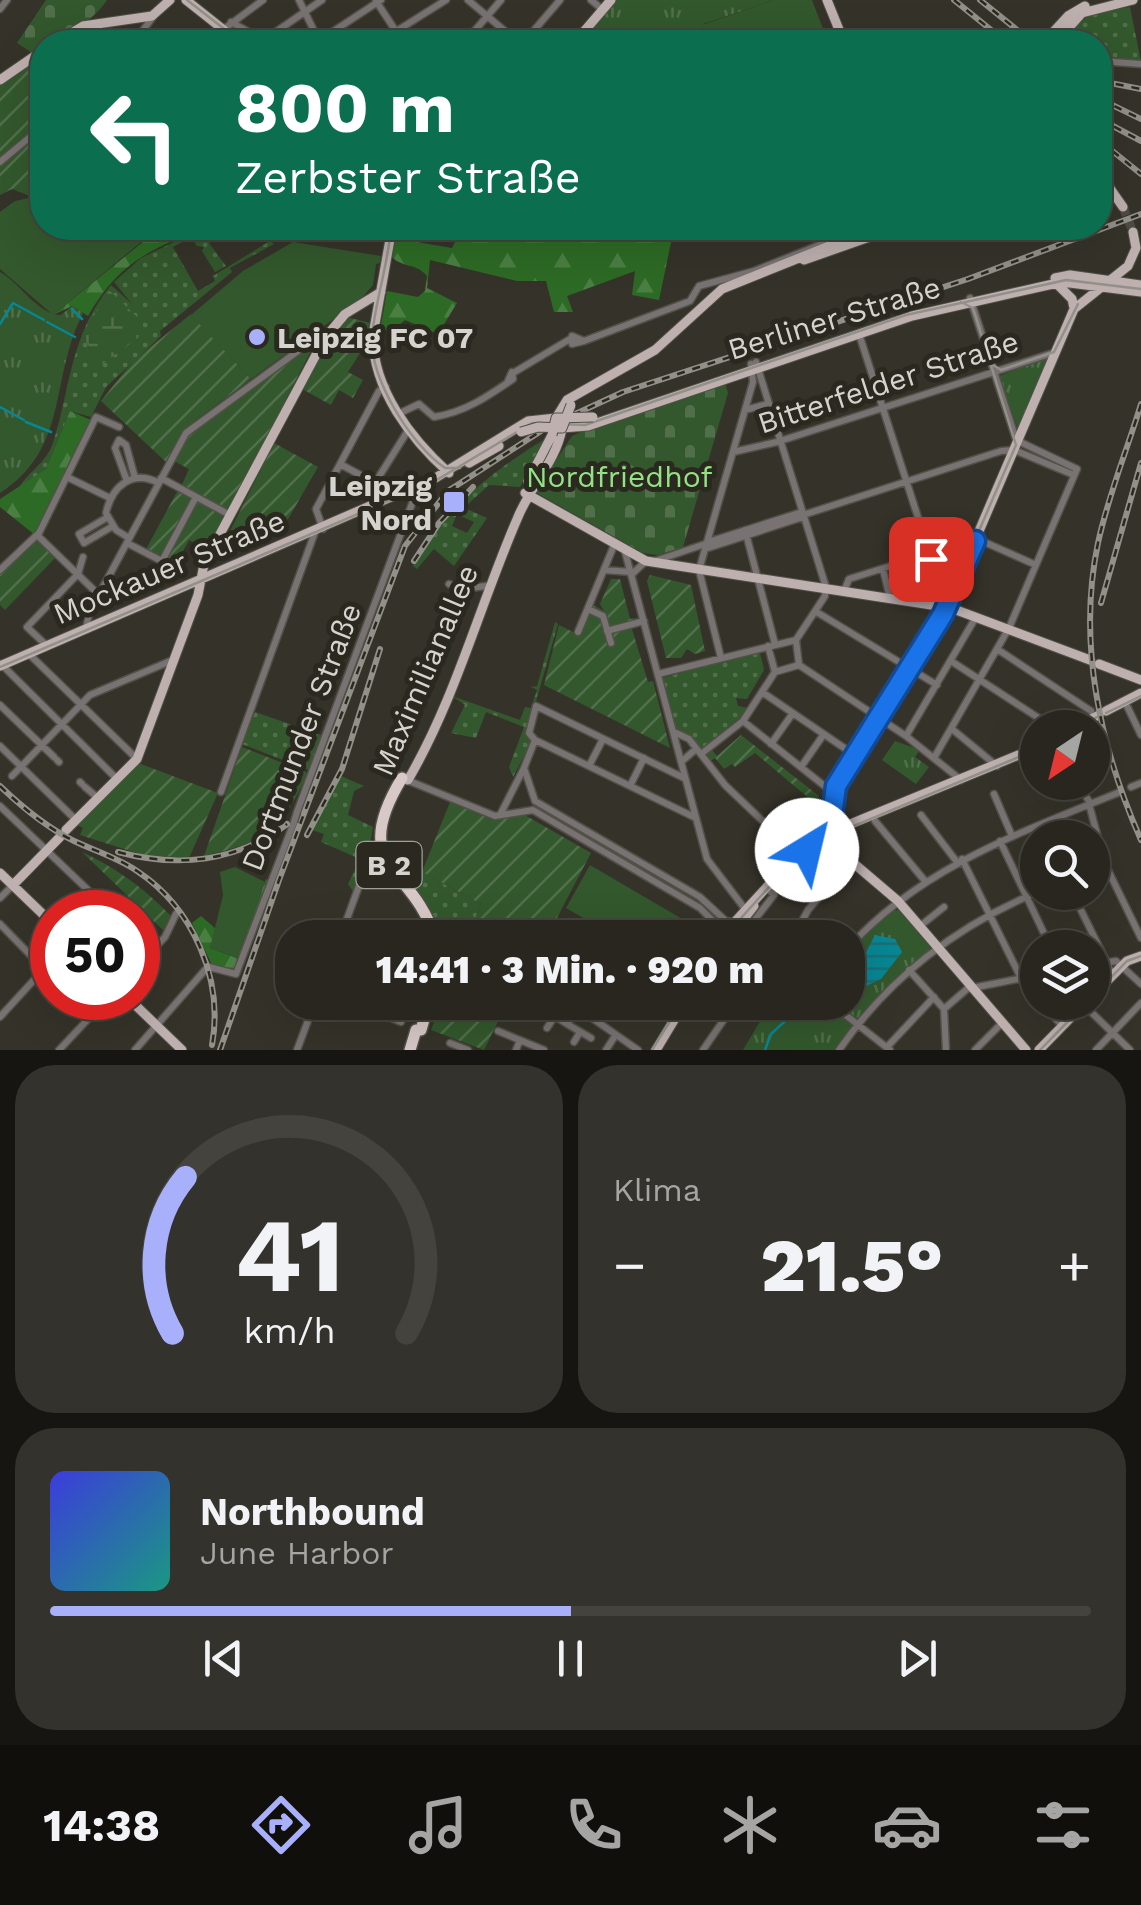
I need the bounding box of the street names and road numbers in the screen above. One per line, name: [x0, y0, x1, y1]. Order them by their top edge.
street label: Berliner Straße: [724, 269, 944, 367]
street label: Bitterfelder Straße: [753, 323, 1023, 441]
street label: Mockauer Straße: [48, 502, 290, 632]
street label: Maximilianallee: [365, 559, 485, 781]
street label: Dortmunder Straße: [234, 598, 368, 876]
road number: B 2: [356, 842, 422, 888]

